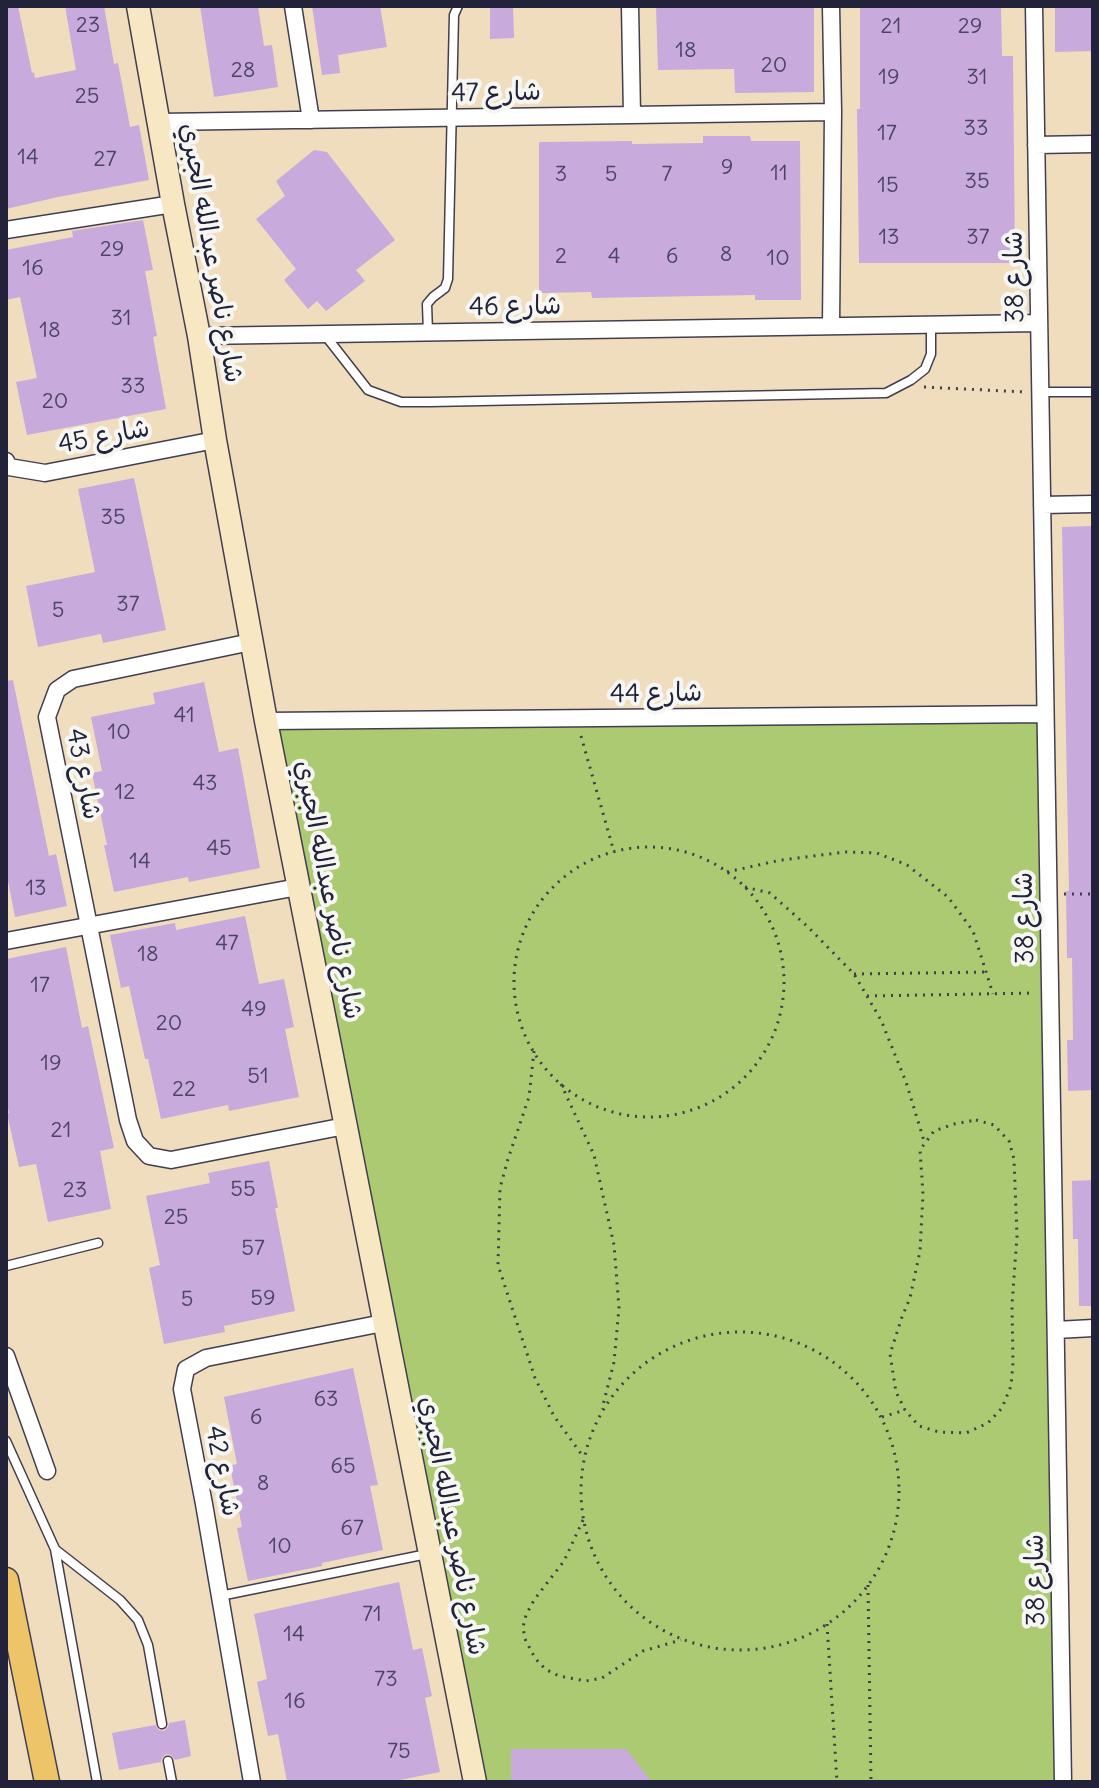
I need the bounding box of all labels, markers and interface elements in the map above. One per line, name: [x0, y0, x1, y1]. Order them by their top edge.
house number: 23: [76, 13, 100, 39]
house number: 21: [881, 14, 901, 40]
house number: 29: [958, 14, 982, 40]
house number: 18: [675, 38, 697, 64]
house number: 20: [761, 53, 787, 79]
house number: 28: [231, 58, 255, 84]
house number: 19: [878, 65, 900, 91]
house number: 31: [967, 65, 987, 91]
street label: شارع 47: [451, 77, 541, 109]
house number: 25: [75, 84, 99, 110]
house number: 33: [964, 116, 988, 142]
street label: شارع ناصر عبدالله الجبري: [173, 121, 249, 385]
house number: 17: [877, 121, 897, 147]
house number: 14: [17, 145, 39, 171]
house number: 27: [94, 147, 116, 173]
house number: 9: [721, 155, 733, 181]
house number: 11: [770, 161, 788, 187]
house number: 3: [555, 162, 567, 188]
house number: 5: [605, 162, 617, 188]
house number: 7: [662, 162, 672, 188]
house number: 35: [964, 169, 990, 195]
house number: 15: [877, 173, 899, 199]
house number: 13: [878, 225, 900, 251]
house number: 37: [966, 225, 990, 251]
street label: شارع 38: [999, 231, 1031, 323]
house number: 29: [100, 237, 124, 263]
house number: 8: [720, 242, 732, 268]
house number: 2: [555, 244, 567, 270]
house number: 4: [608, 244, 620, 270]
house number: 6: [666, 244, 678, 270]
house number: 10: [766, 246, 790, 272]
house number: 16: [22, 256, 44, 282]
street label: شارع 46: [468, 291, 562, 323]
house number: 31: [111, 306, 131, 332]
house number: 18: [39, 318, 61, 344]
house number: 33: [121, 374, 145, 400]
house number: 20: [42, 389, 68, 415]
street label: شارع 45: [56, 413, 152, 461]
house number: 35: [100, 505, 126, 531]
house number: 37: [116, 592, 140, 618]
house number: 5: [52, 598, 64, 624]
street label: شارع 44: [609, 678, 703, 710]
house number: 41: [173, 703, 195, 729]
house number: 10: [107, 720, 131, 746]
street label: شارع 43: [59, 726, 107, 822]
street label: شارع ناصر عبدالله الجبري: [288, 758, 368, 1022]
house number: 43: [192, 771, 218, 797]
house number: 12: [115, 780, 135, 806]
house number: 45: [206, 836, 232, 862]
house number: 14: [129, 849, 151, 875]
street label: شارع 38: [1009, 872, 1041, 964]
house number: 13: [25, 876, 47, 902]
house number: 47: [215, 931, 239, 957]
house number: 18: [137, 942, 159, 968]
house number: 17: [30, 973, 50, 999]
house number: 49: [241, 997, 267, 1023]
house number: 20: [156, 1011, 182, 1037]
house number: 19: [40, 1051, 62, 1077]
house number: 51: [247, 1064, 269, 1090]
house number: 22: [172, 1077, 196, 1103]
house number: 21: [51, 1118, 71, 1144]
house number: 55: [230, 1177, 256, 1203]
house number: 23: [63, 1178, 87, 1204]
house number: 25: [164, 1205, 188, 1231]
house number: 57: [241, 1236, 265, 1262]
house number: 59: [250, 1286, 276, 1312]
house number: 5: [181, 1287, 193, 1313]
house number: 63: [313, 1387, 339, 1413]
street label: شارع ناصر عبدالله الجبري: [412, 1394, 492, 1658]
house number: 6: [250, 1405, 262, 1431]
street label: شارع 42: [198, 1423, 246, 1519]
house number: 65: [330, 1454, 356, 1480]
house number: 8: [257, 1471, 269, 1497]
house number: 67: [340, 1516, 364, 1542]
house number: 10: [268, 1534, 292, 1560]
street label: شارع 38: [1020, 1534, 1052, 1626]
house number: 71: [362, 1602, 382, 1628]
house number: 14: [283, 1622, 305, 1648]
house number: 73: [374, 1667, 398, 1693]
house number: 16: [284, 1689, 306, 1715]
house number: 75: [387, 1739, 411, 1765]

